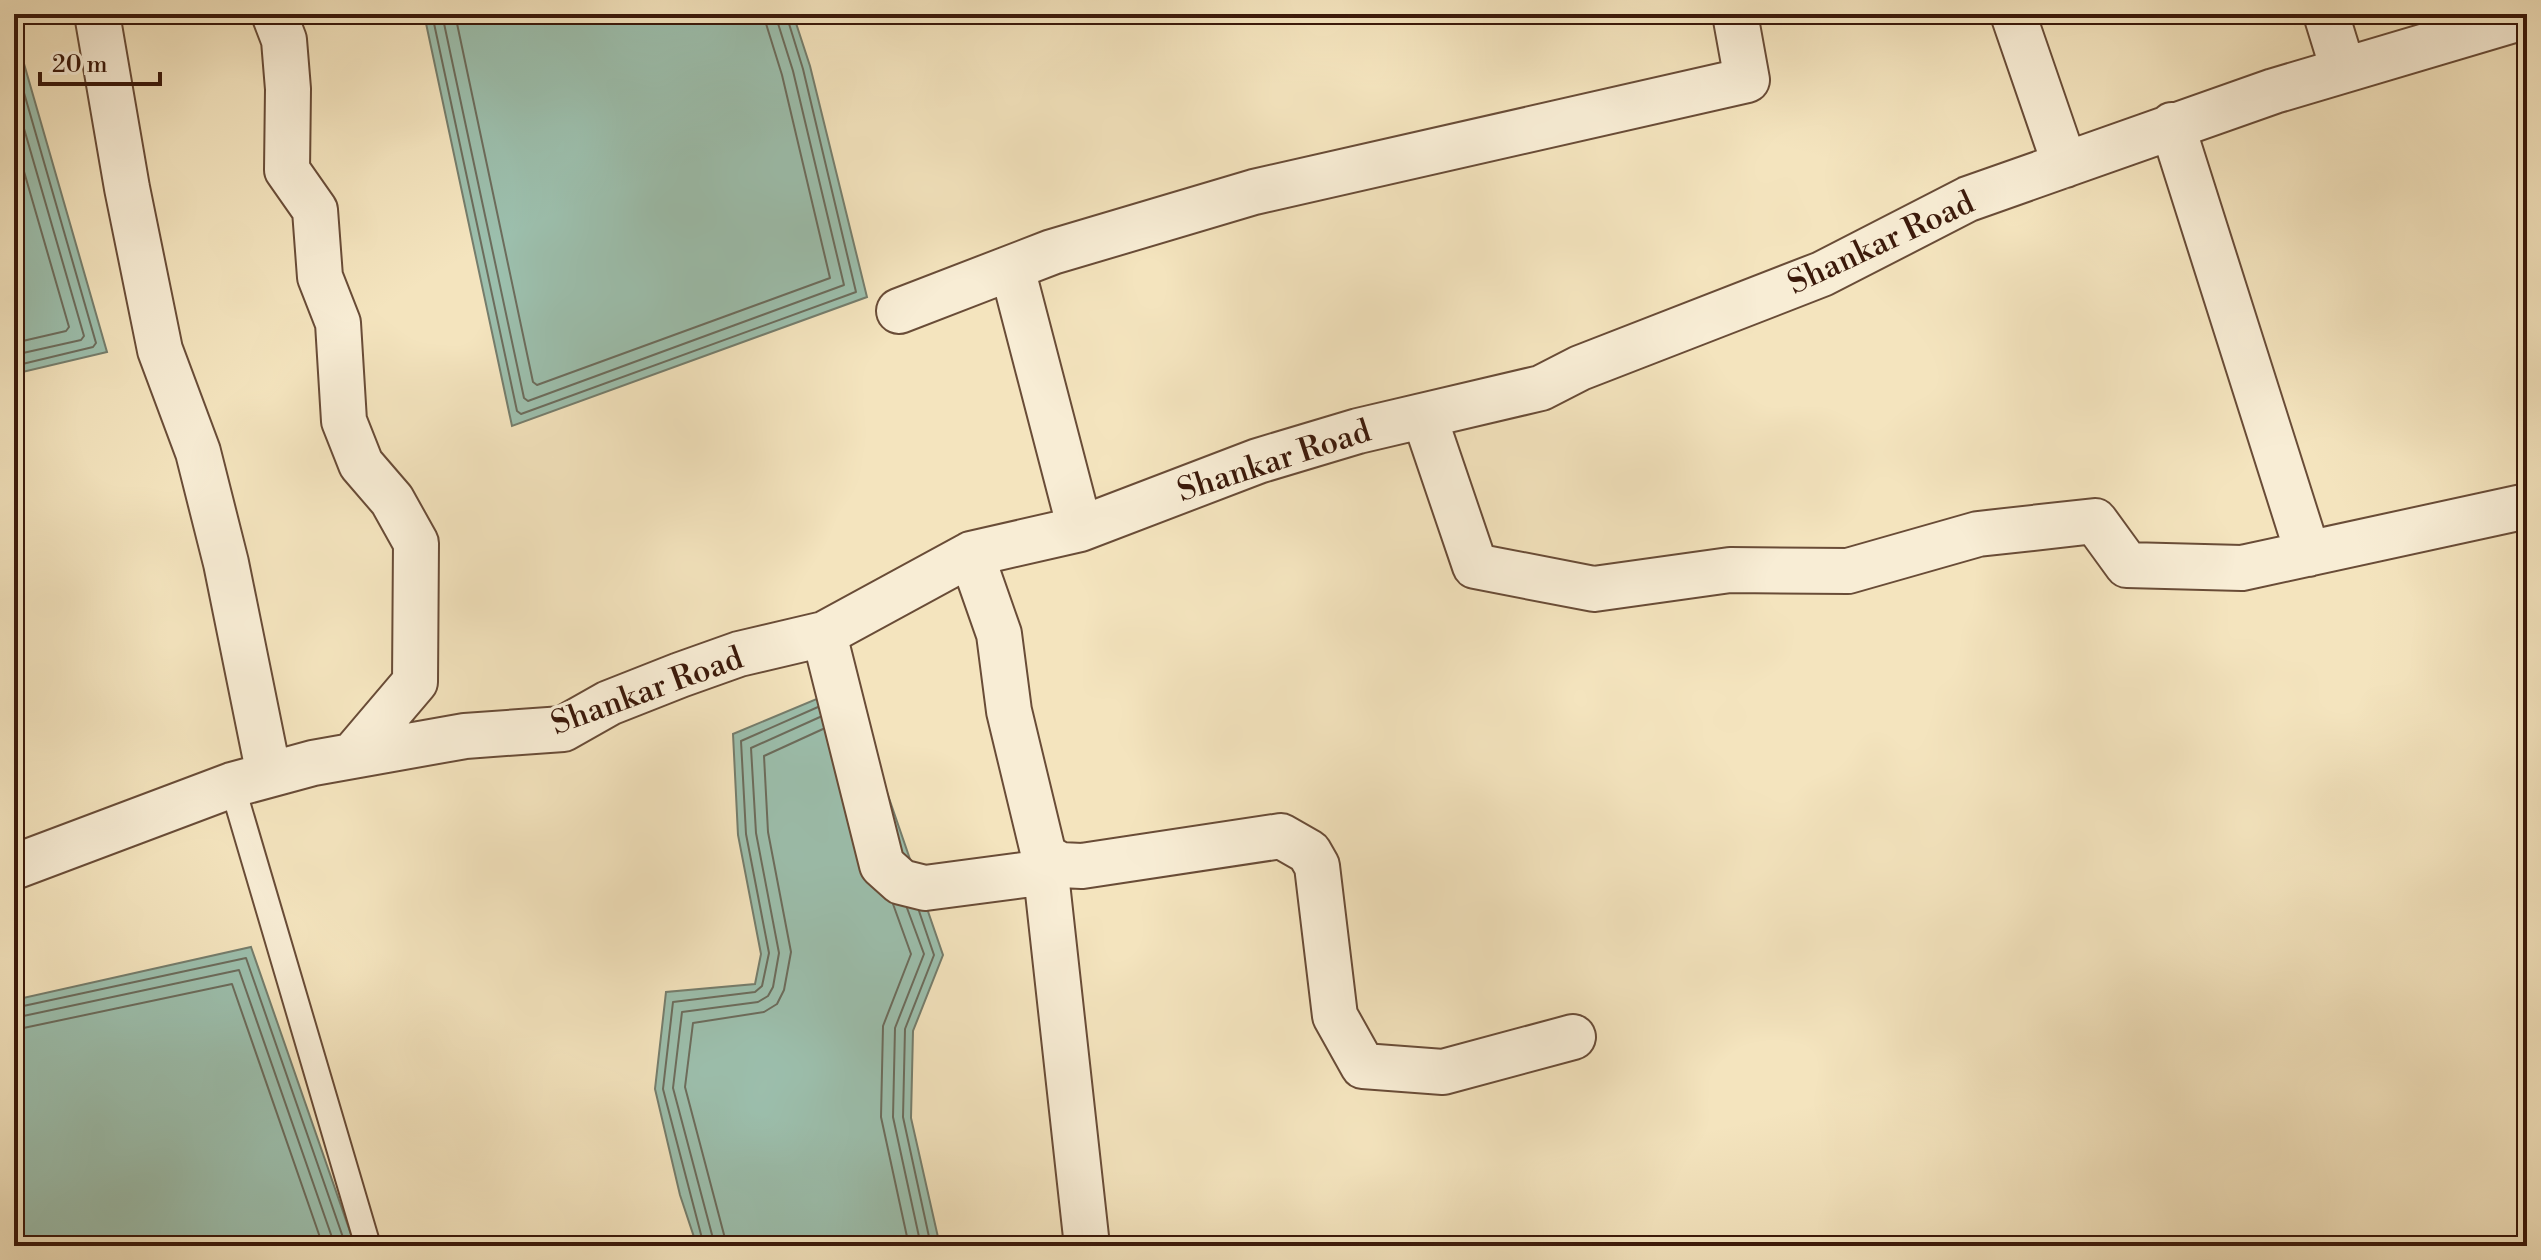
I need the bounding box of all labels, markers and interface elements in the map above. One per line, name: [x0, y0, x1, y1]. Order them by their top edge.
scale bar: [40, 36, 160, 86]
text: 20 m: [52, 50, 108, 80]
street label: Shankar Road: [1781, 182, 1981, 304]
street label: Shankar Road: [1172, 411, 1376, 511]
street label: Shankar Road: [546, 638, 748, 744]

